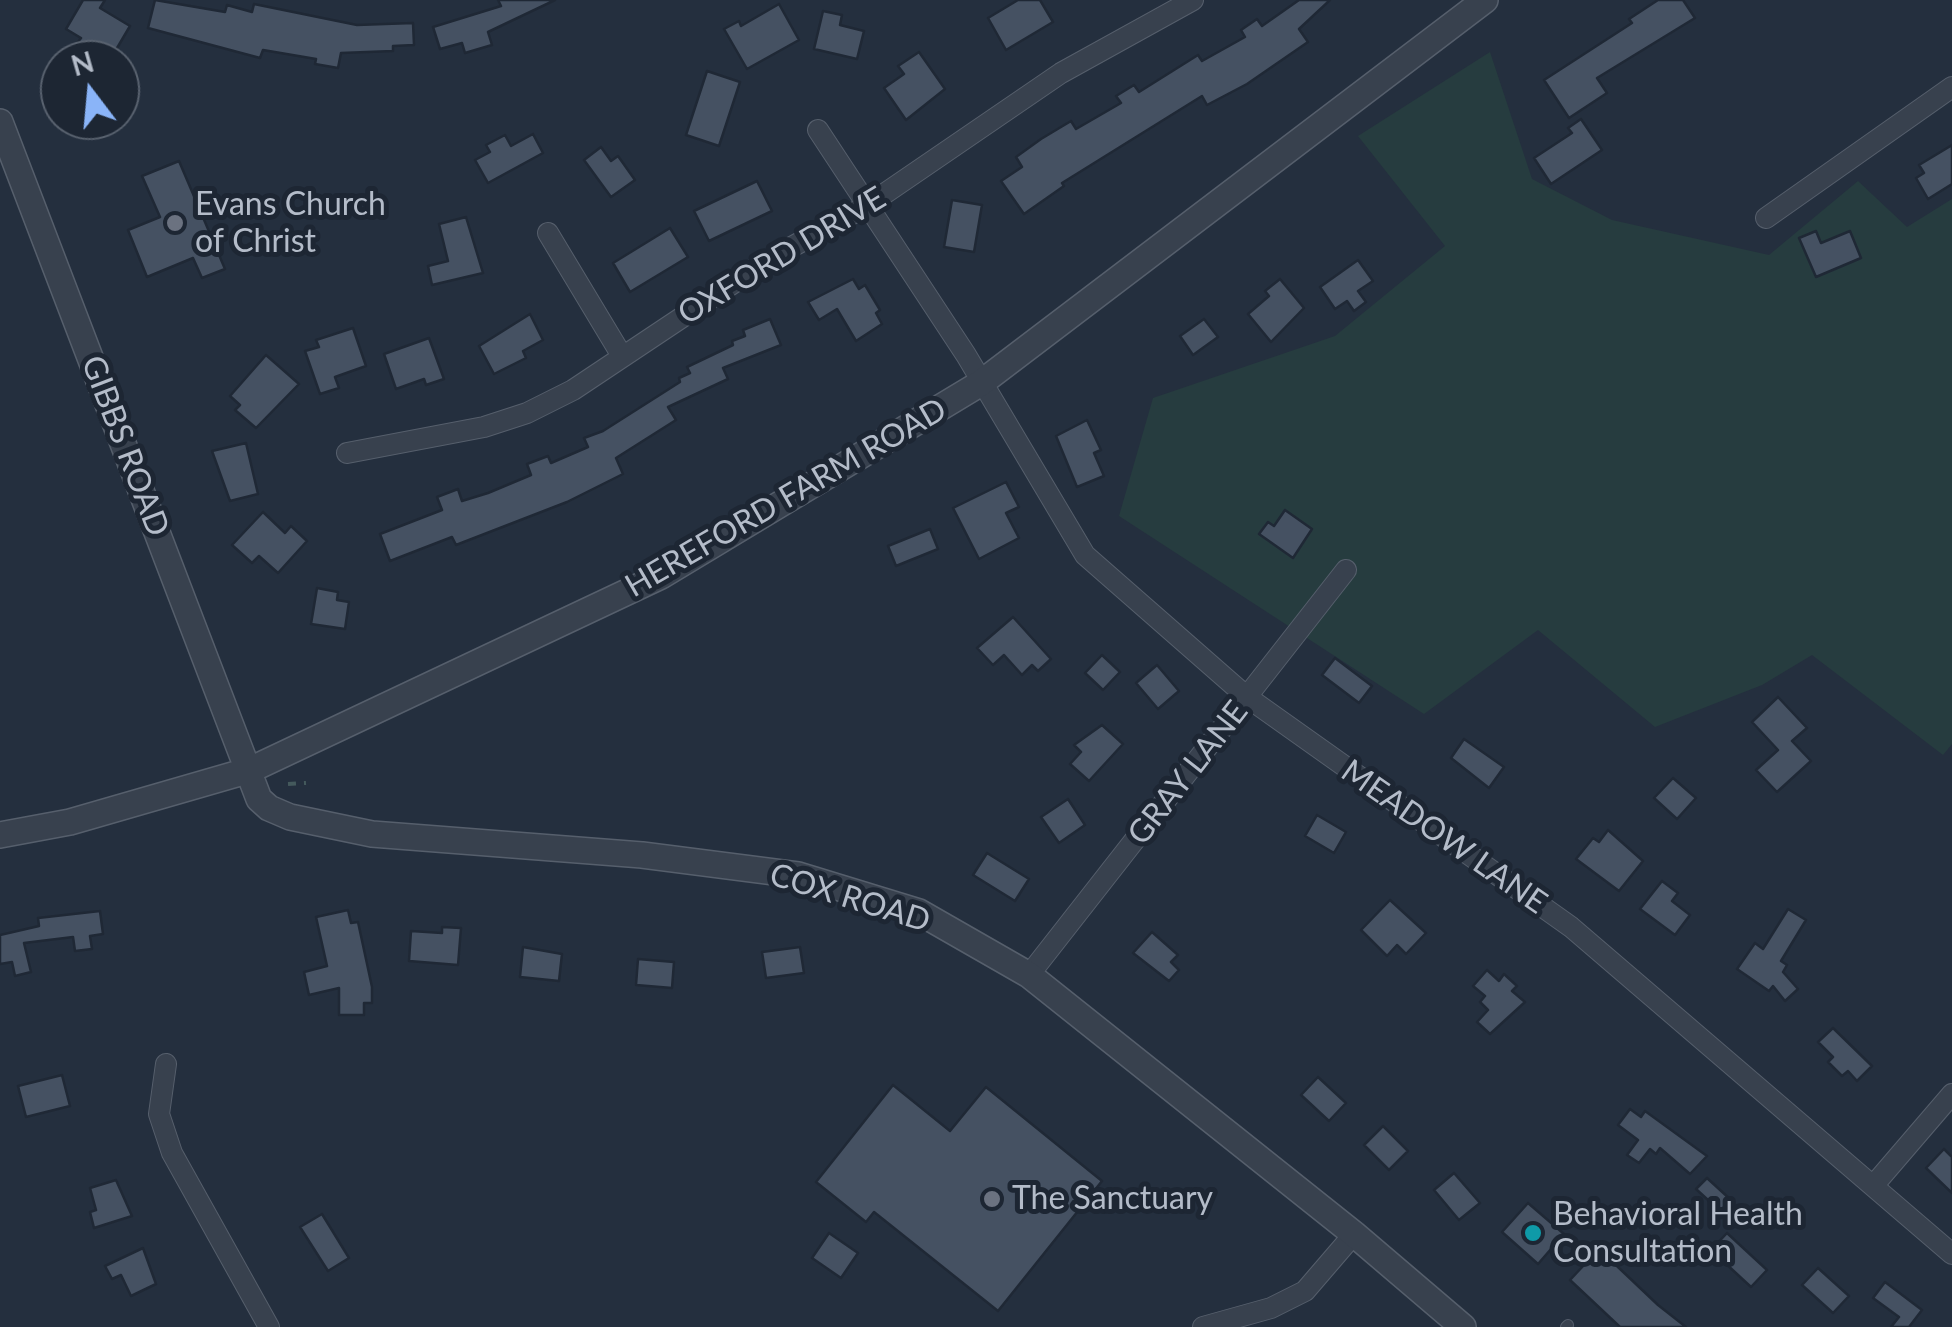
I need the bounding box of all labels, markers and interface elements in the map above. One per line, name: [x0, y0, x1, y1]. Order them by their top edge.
north arrow: [40, 40, 140, 140]
text: N: [67, 44, 97, 82]
street label: OXFORD DRIVE: [671, 179, 893, 333]
place label: Evans Church of Christ: [195, 186, 386, 261]
marker: Evans Church of Christ: [164, 212, 186, 234]
street label: GIBBS ROAD: [73, 350, 177, 542]
street label: HEREFORD FARM ROAD: [619, 390, 953, 606]
street label: GRAY LANE: [1120, 693, 1256, 853]
street label: MEADOW LANE: [1334, 752, 1554, 922]
street label: COX ROAD: [765, 855, 935, 941]
place label: The Sanctuary: [1012, 1180, 1213, 1218]
marker: The Sanctuary: [981, 1188, 1003, 1210]
place label: Behavioral Health Consultation: [1553, 1196, 1803, 1271]
marker: Behavioral Health Consultation: [1522, 1222, 1544, 1244]

